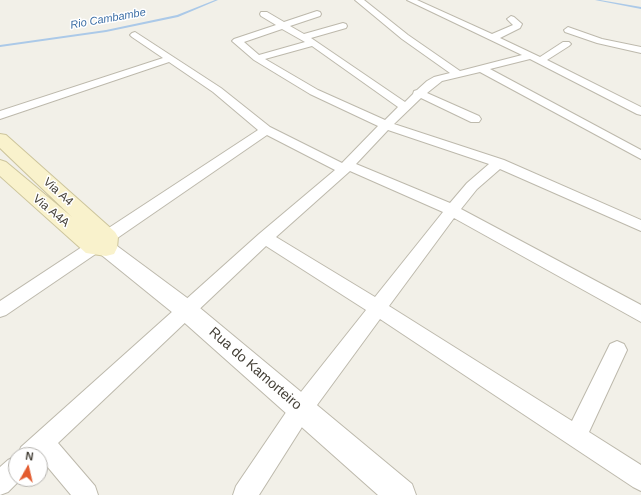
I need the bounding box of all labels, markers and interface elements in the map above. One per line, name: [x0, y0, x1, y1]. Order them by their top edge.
water label: Rio Cambambe: [69, 6, 147, 32]
street label: Via A4: [40, 175, 76, 209]
street label: Via A4A: [30, 192, 72, 230]
street label: Rua do Kamorteiro: [205, 324, 305, 414]
north arrow: [8, 447, 48, 487]
text: N: [25, 450, 34, 463]

